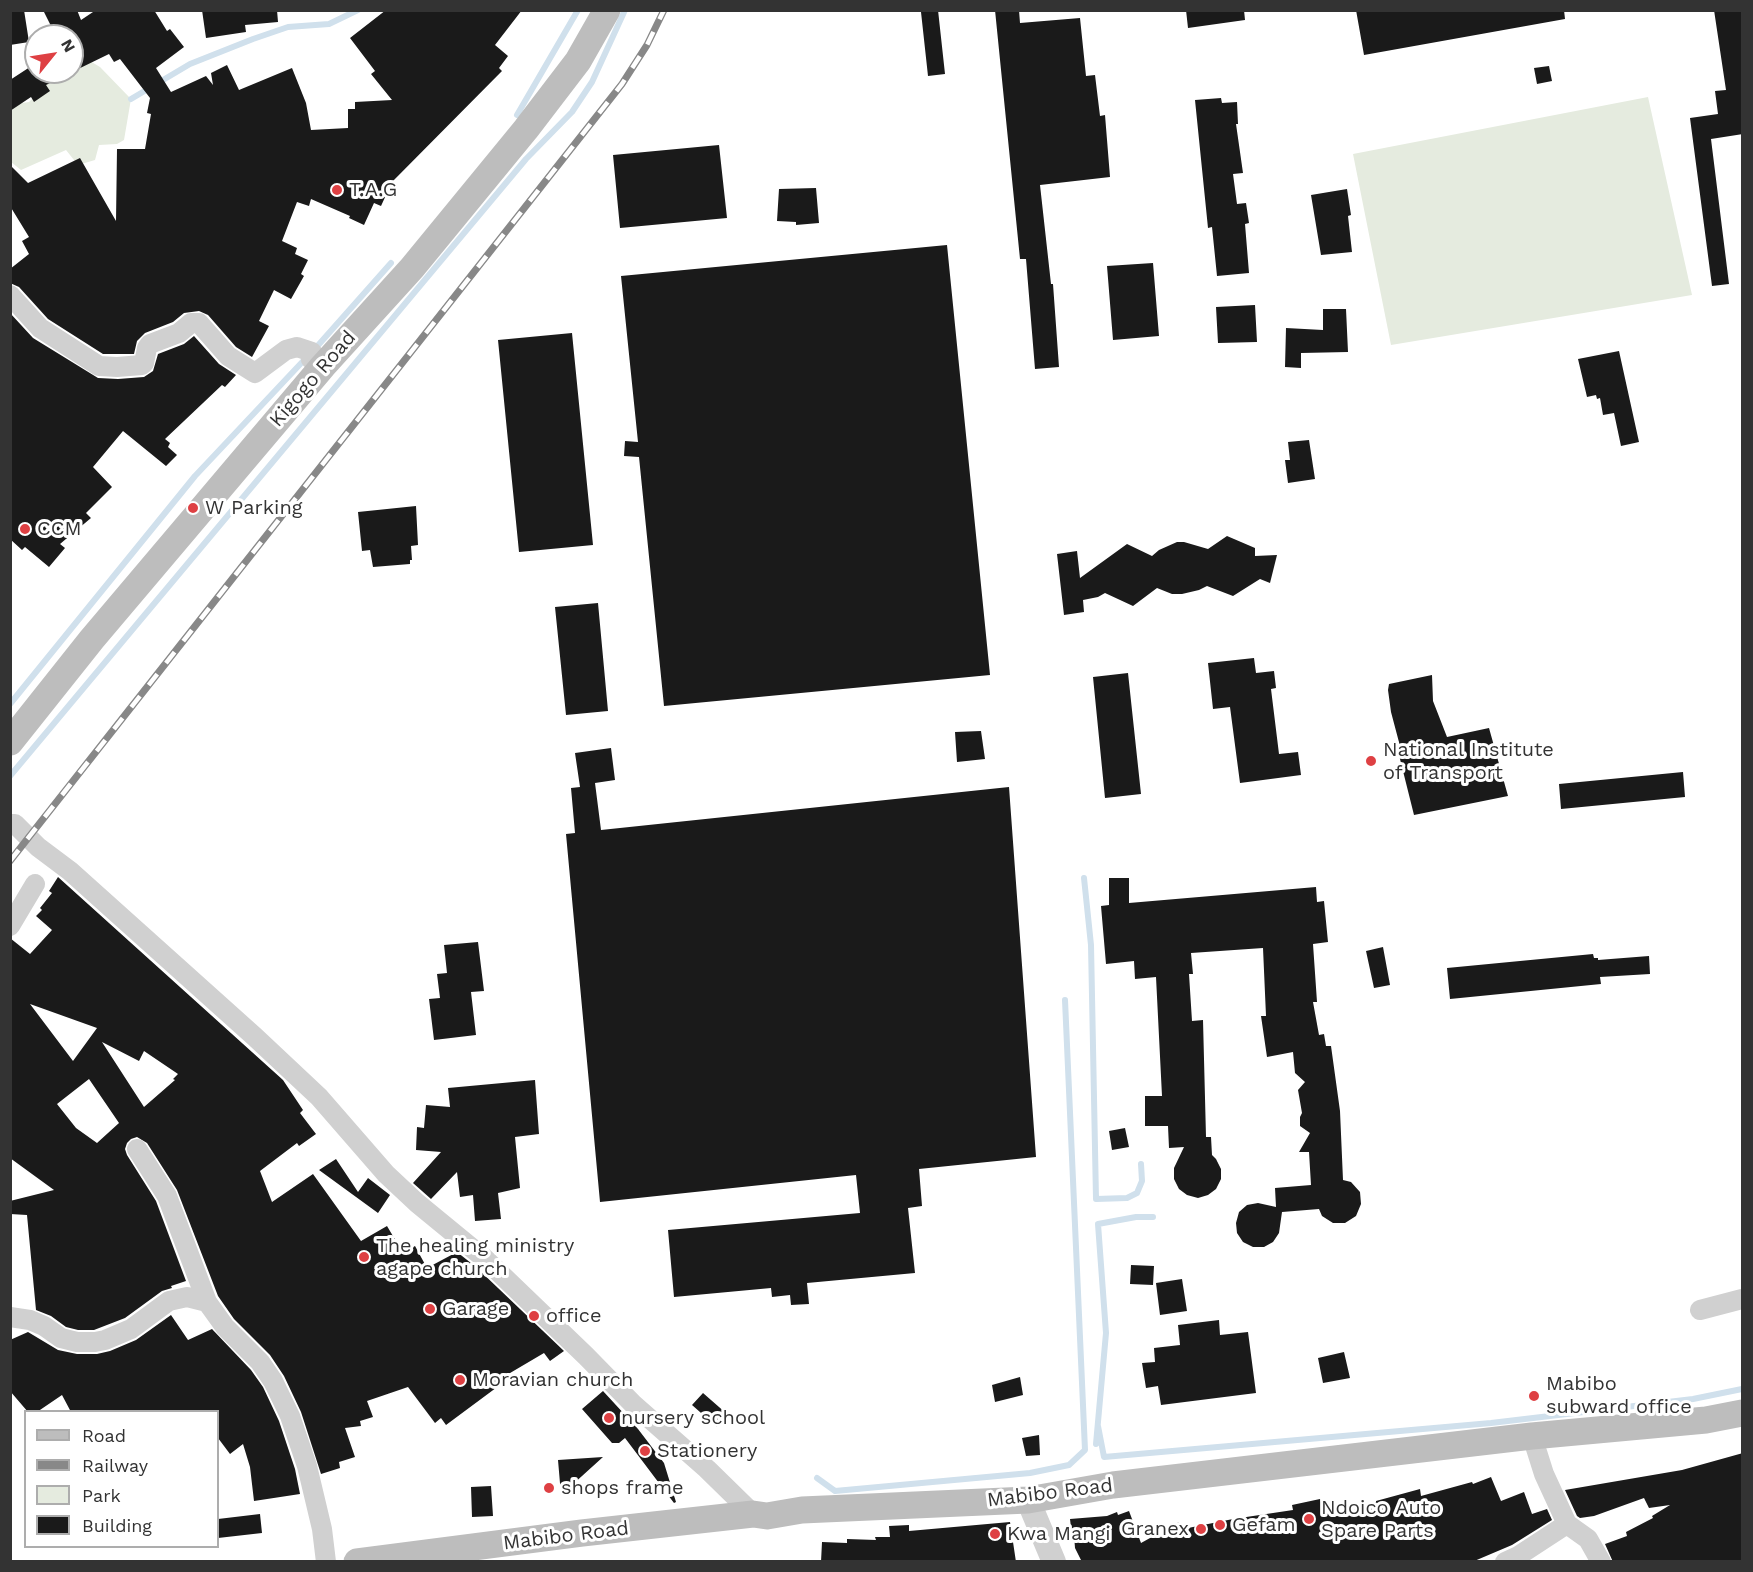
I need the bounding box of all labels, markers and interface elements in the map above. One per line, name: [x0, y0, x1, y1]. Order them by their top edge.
north arrow: [24, 24, 84, 84]
text: N: [57, 36, 79, 56]
place label: T.A.G: [349, 178, 397, 202]
marker: T.A.G: [330, 183, 344, 197]
street label: Kigogo Road: [265, 326, 361, 432]
place label: W Parking: [205, 496, 302, 520]
marker: W Parking: [186, 501, 200, 515]
place label: CCM: [37, 517, 82, 541]
marker: CCM: [18, 522, 32, 536]
place label: National Institute of Transport: [1383, 738, 1554, 785]
marker: National Institute of Transport: [1364, 754, 1378, 768]
place label: The healing ministry agape church: [376, 1234, 574, 1281]
marker: The healing ministry agape church: [357, 1250, 371, 1264]
place label: Garage: [442, 1297, 509, 1321]
marker: Garage: [423, 1302, 437, 1316]
place label: office: [546, 1304, 602, 1328]
marker: office: [527, 1309, 541, 1323]
place label: Moravian church: [472, 1368, 633, 1392]
place label: Mabibo subward office: [1546, 1372, 1692, 1419]
marker: Moravian church: [453, 1373, 467, 1387]
marker: Mabibo subward office: [1527, 1389, 1541, 1403]
place label: nursery school: [621, 1406, 765, 1430]
legend: [24, 1410, 219, 1548]
marker: nursery school: [602, 1411, 616, 1425]
text: Road: [82, 1425, 126, 1446]
place label: Stationery: [657, 1439, 757, 1463]
marker: Stationery: [638, 1444, 652, 1458]
text: Railway: [82, 1455, 148, 1476]
street label: Mabibo Road: [986, 1473, 1114, 1513]
place label: shops frame: [561, 1476, 683, 1500]
marker: shops frame: [542, 1481, 556, 1495]
text: Park: [82, 1485, 121, 1506]
place label: Ndoico Auto Spare Parts: [1321, 1496, 1441, 1543]
marker: Ndoico Auto Spare Parts: [1302, 1512, 1316, 1526]
place label: Gefam: [1232, 1513, 1296, 1537]
text: Building: [82, 1515, 152, 1536]
street label: Mabibo Road: [502, 1516, 630, 1556]
place label: Granex: [1121, 1517, 1189, 1541]
marker: Gefam: [1213, 1518, 1227, 1532]
place label: Kwa Mangi: [1007, 1522, 1111, 1546]
marker: Granex: [1194, 1522, 1208, 1536]
marker: Kwa Mangi: [988, 1527, 1002, 1541]

